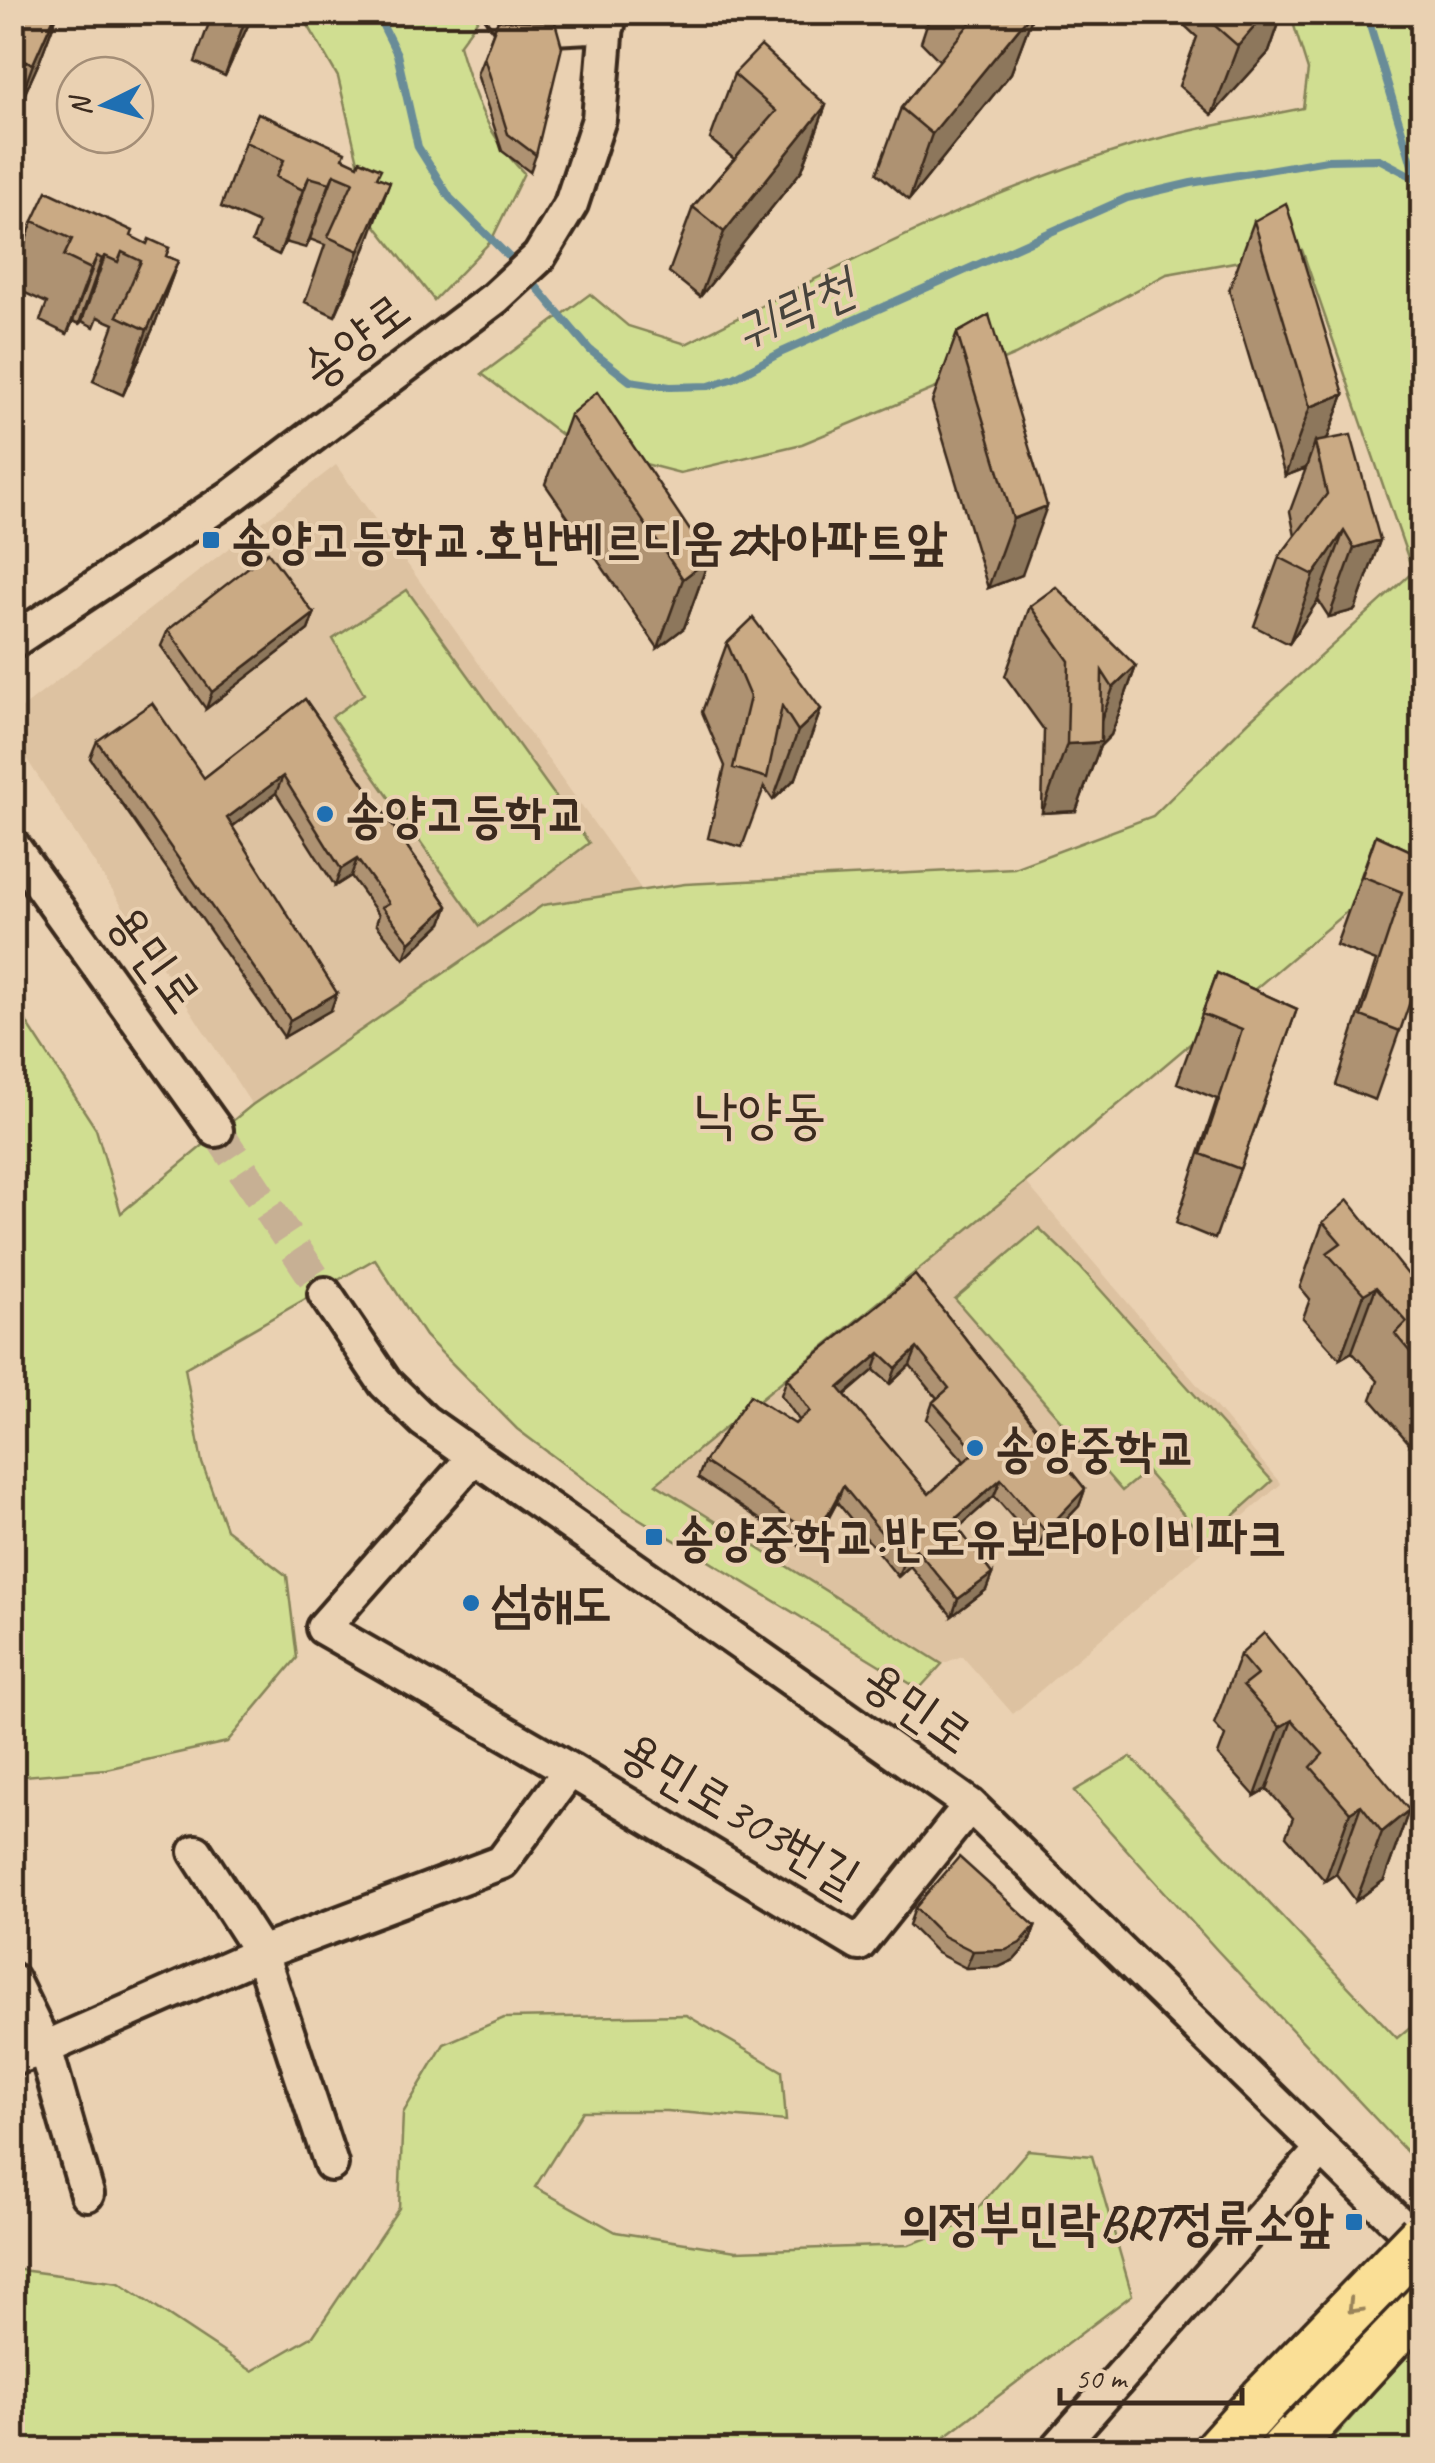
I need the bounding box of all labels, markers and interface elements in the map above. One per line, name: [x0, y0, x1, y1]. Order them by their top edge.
north arrow: [55, 55, 155, 155]
text: N: [62, 92, 99, 117]
water label: 귀락천: [723, 251, 869, 365]
street label: 송양로: [288, 279, 422, 401]
place label: 송양고등학교.호반베르디움2차아파트앞: [231, 509, 947, 572]
marker: 송양고등학교.호반베르디움2차아파트앞: [200, 529, 222, 551]
place label: 송양고등학교: [345, 783, 586, 846]
marker: 송양고등학교: [314, 803, 336, 825]
street label: 용민로: [94, 891, 216, 1025]
district label: 낙양동: [694, 1079, 826, 1149]
place label: 송양중학교: [995, 1417, 1196, 1480]
marker: 송양중학교: [964, 1437, 986, 1459]
place label: 송양중학교.반도유보라아이비파크: [674, 1506, 1287, 1569]
marker: 송양중학교.반도유보라아이비파크: [643, 1526, 665, 1548]
place label: 섬해도: [491, 1572, 612, 1635]
marker: 섬해도: [460, 1592, 482, 1614]
street label: 용민로: [850, 1647, 986, 1767]
street label: 용민로303번길: [609, 1717, 871, 1909]
place label: 의정부민락BRT정류소앞: [898, 2191, 1334, 2254]
marker: 의정부민락BRT정류소앞: [1343, 2211, 1365, 2233]
one-way arrow: [1348, 2295, 1366, 2314]
scale bar: [1060, 2343, 1242, 2405]
text: 50 m: [1075, 2359, 1128, 2397]

